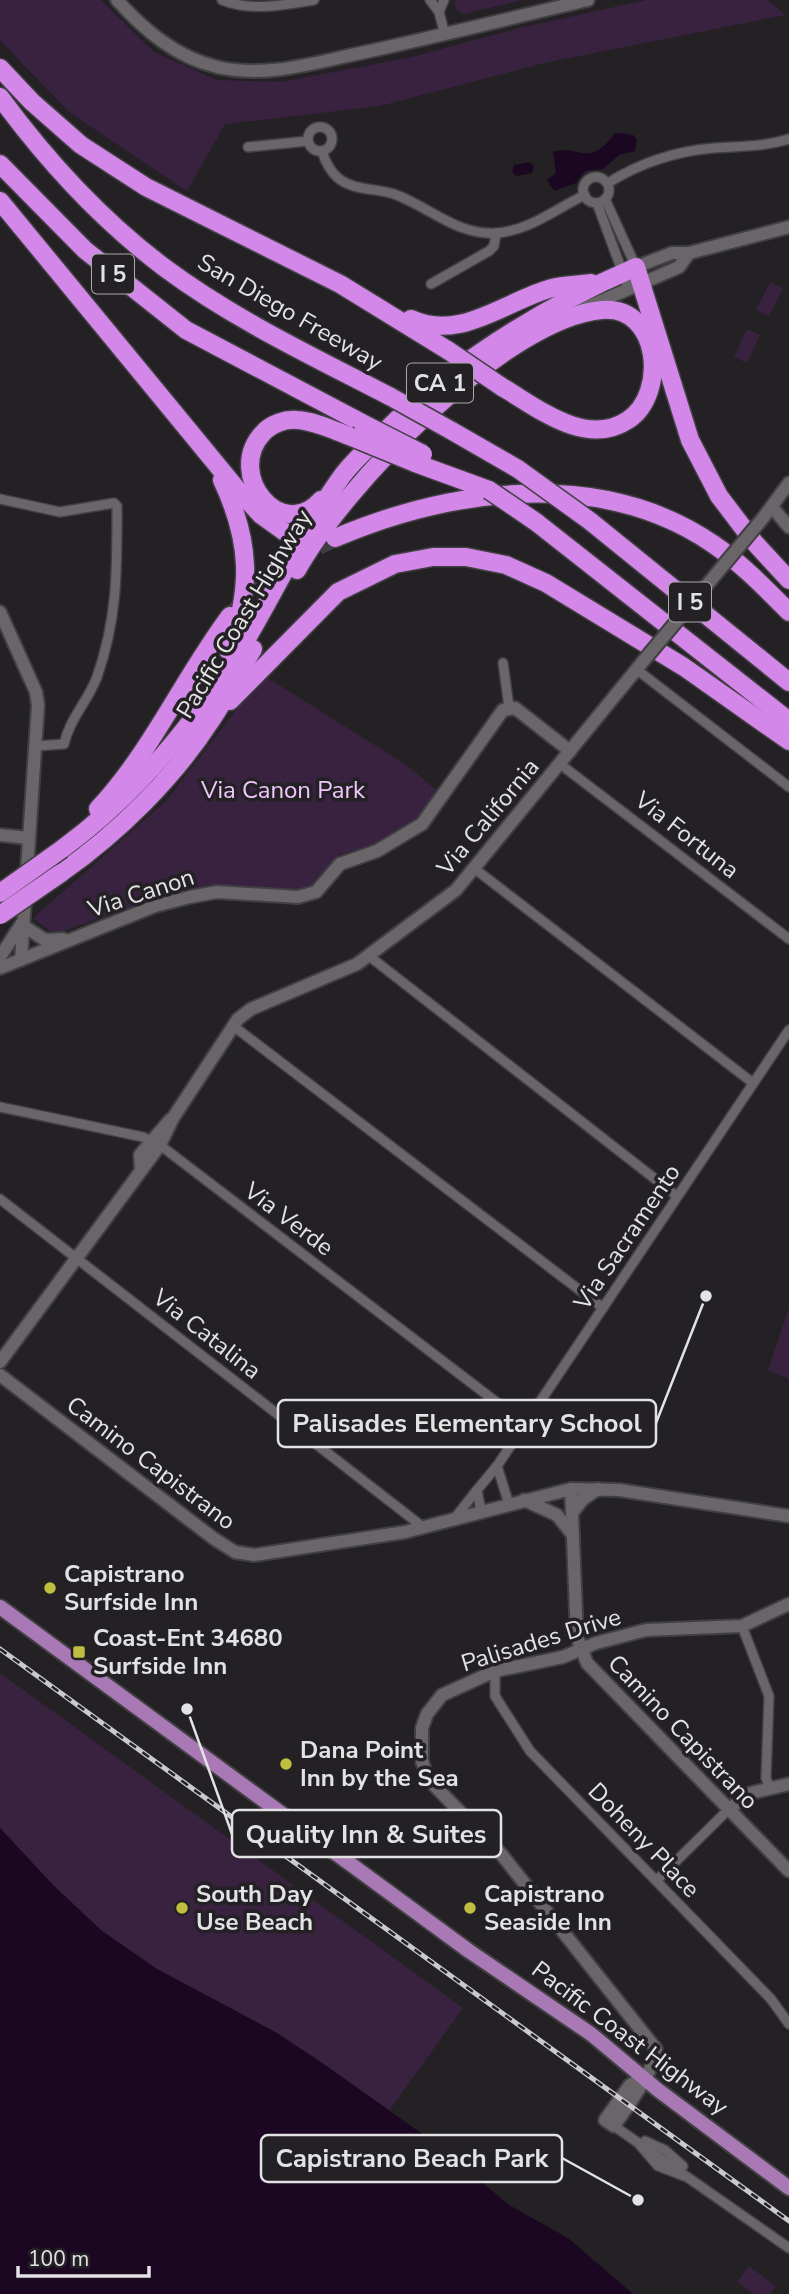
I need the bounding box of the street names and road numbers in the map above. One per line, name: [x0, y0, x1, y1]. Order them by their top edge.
street label: San Diego Freeway: [192, 246, 389, 378]
road number: I 5: [92, 255, 134, 294]
road number: CA 1: [407, 364, 473, 402]
street label: Pacific Coast Highway: [169, 503, 319, 724]
road number: I 5: [669, 582, 711, 622]
street label: Via California: [429, 752, 546, 883]
street label: Via Fortuna: [627, 783, 746, 886]
street label: Via Canon: [83, 861, 198, 926]
street label: Via Sacramento: [566, 1158, 688, 1317]
street label: Via Verde: [237, 1174, 340, 1263]
street label: Via Catalina: [145, 1281, 268, 1387]
street label: Camino Capistrano: [60, 1389, 242, 1537]
street label: Palisades Drive: [457, 1600, 625, 1680]
street label: Camino Capistrano: [601, 1648, 765, 1816]
street label: Doheny Place: [581, 1776, 707, 1904]
street label: Pacific Coast Highway: [525, 1953, 735, 2123]

